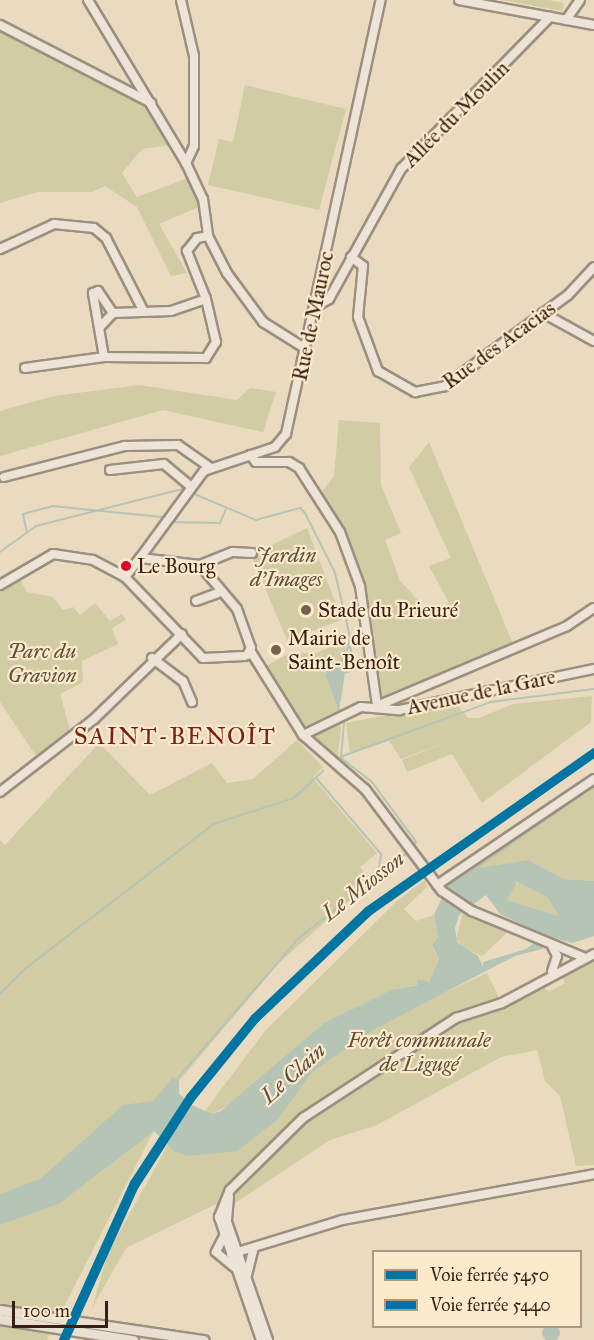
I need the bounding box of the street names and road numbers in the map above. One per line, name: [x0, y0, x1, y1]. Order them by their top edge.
street label: Allée du Moulin: [398, 56, 514, 172]
street label: Rue de Mauroc: [287, 249, 339, 383]
street label: Rue des Acacias: [438, 296, 560, 394]
street label: Avenue de la Gare: [404, 664, 558, 720]

